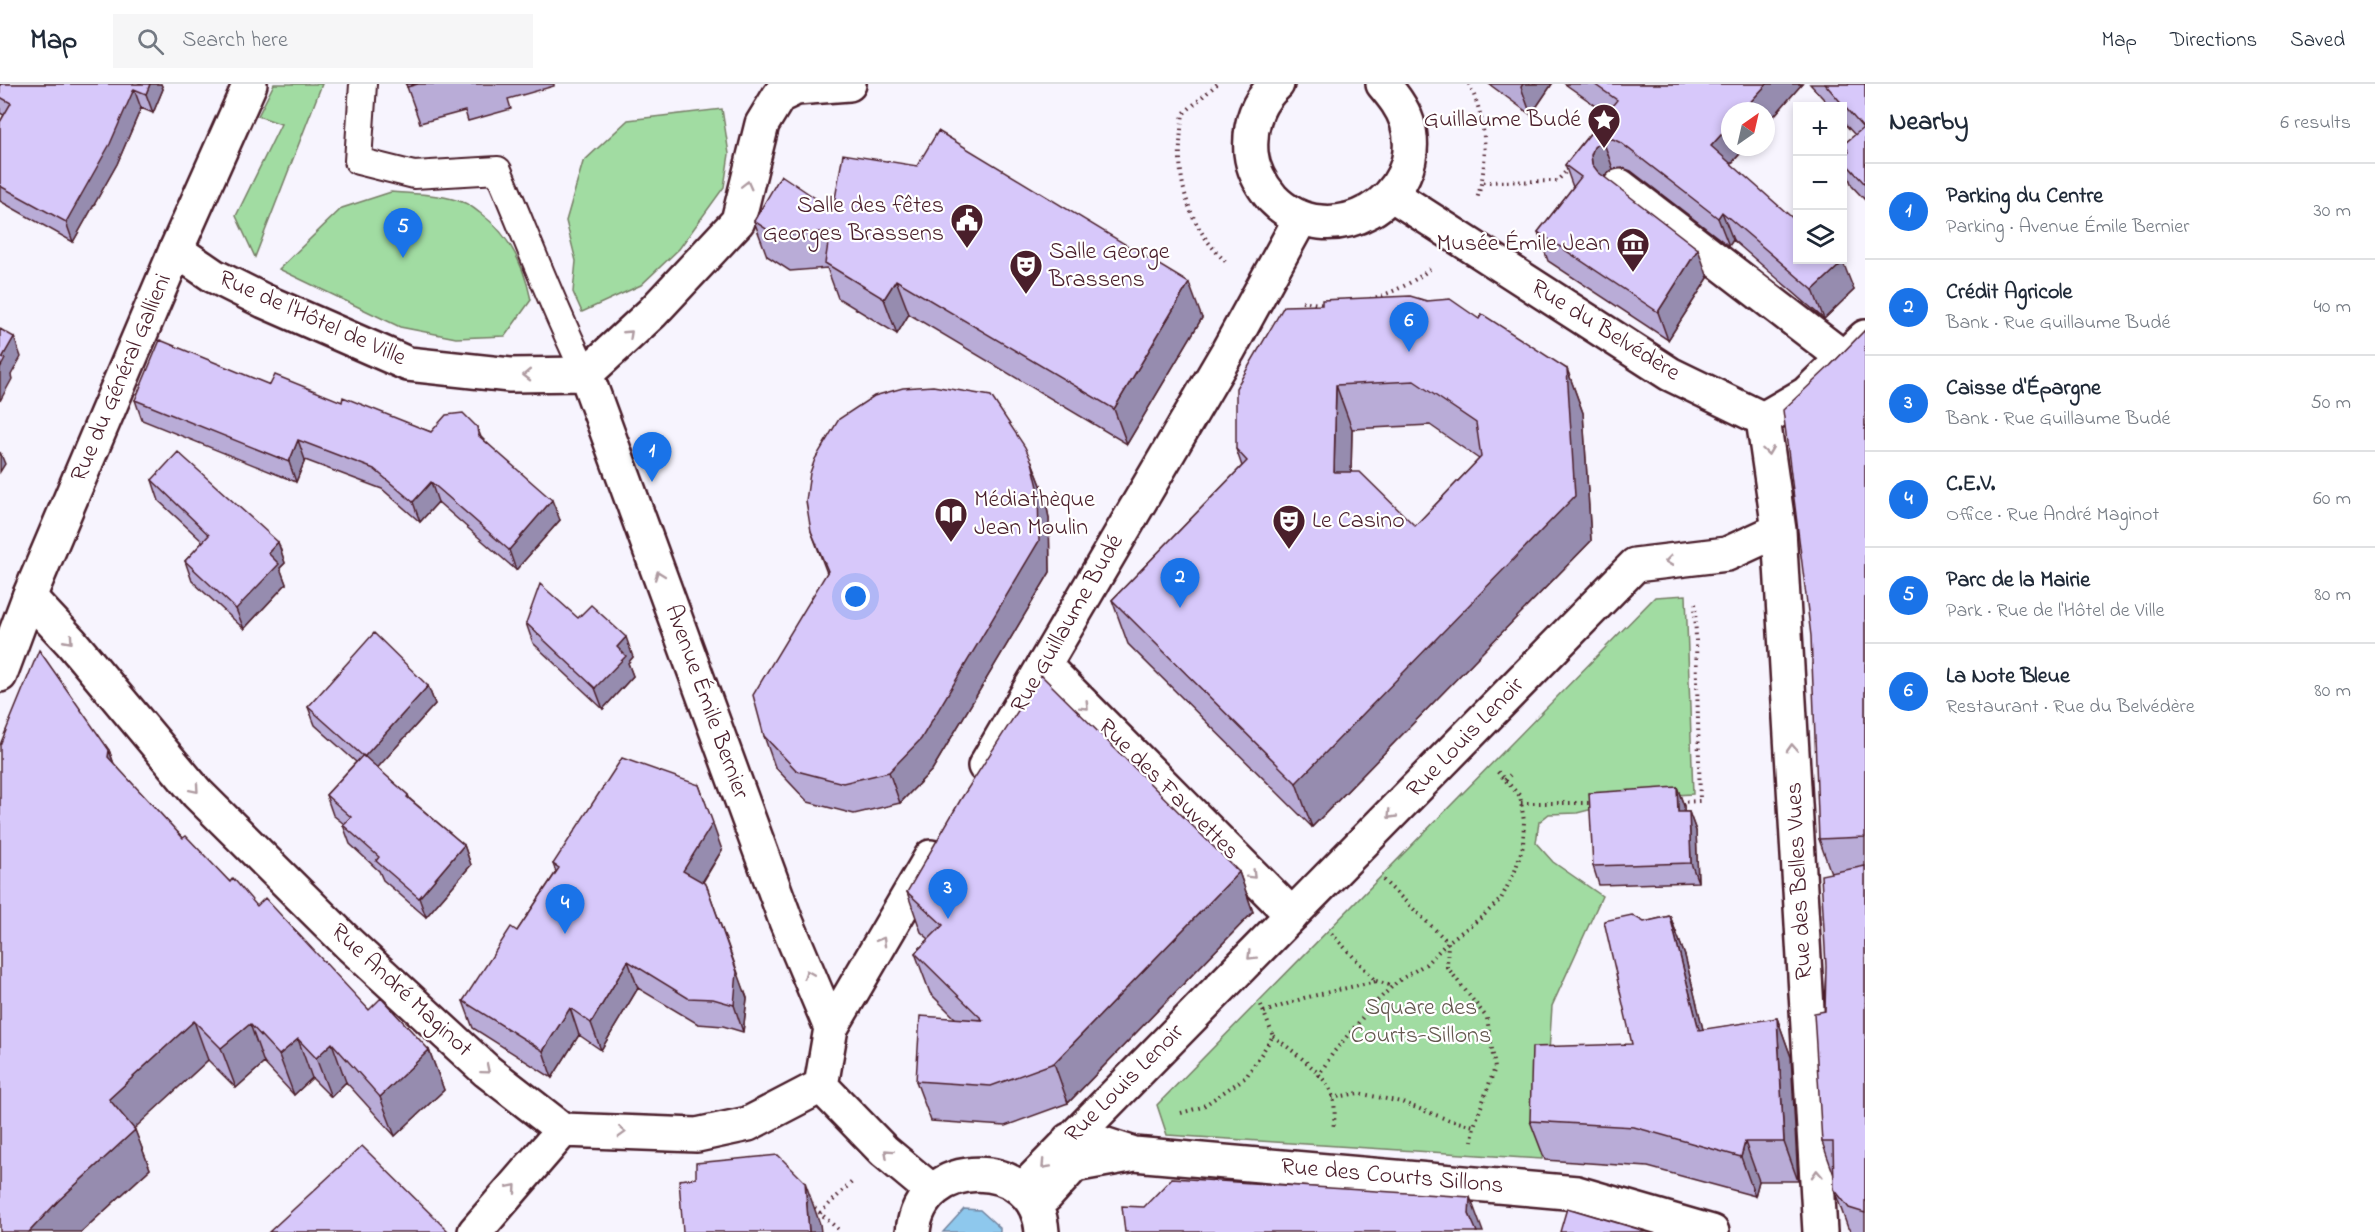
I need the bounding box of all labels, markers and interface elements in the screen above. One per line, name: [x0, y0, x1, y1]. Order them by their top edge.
search box: [113, 14, 533, 68]
text: Map: [30, 21, 77, 62]
icon: search: [134, 25, 167, 58]
text: Search here: [182, 25, 288, 57]
text: Map: [2101, 26, 2137, 56]
text: Directions: [2170, 26, 2257, 56]
text: Saved: [2290, 26, 2345, 56]
place icon: Guillaume Budé: [1586, 102, 1622, 149]
north arrow: [1721, 102, 1775, 156]
map controls: [1793, 102, 1847, 264]
button: +: [1793, 102, 1847, 156]
place label: Guillaume Budé: [1424, 103, 1581, 138]
text: Nearby: [1889, 104, 1968, 142]
text: 6 results: [2280, 109, 2351, 138]
button: −: [1793, 156, 1847, 210]
one-way arrow: [740, 180, 753, 190]
text: Parking du Centre: [1946, 181, 2103, 213]
place label: Salle des fêtes Georges Brassens: [763, 189, 944, 252]
text: 1: [1905, 197, 1912, 226]
text: 30 m: [2314, 197, 2351, 226]
public building icon: Salle des fêtes Georges Brassens: [949, 202, 985, 249]
pin: 5: [384, 208, 422, 258]
button: layers: [1793, 210, 1847, 264]
text: Parking · Avenue Émile Bernier: [1946, 213, 2189, 242]
museum icon: Musée Émile Jean: [1615, 226, 1651, 273]
place label: Musée Émile Jean: [1437, 227, 1610, 262]
place label: Salle George Brassens: [1048, 235, 1170, 298]
theatre icon: Salle George Brassens: [1008, 248, 1044, 295]
street label: Rue de l'Hôtel de Ville: [213, 262, 411, 376]
street label: Rue du Général Gallieni: [62, 269, 182, 487]
street label: Rue du Belvédère: [1524, 271, 1687, 391]
text: Crédit Agricole: [1946, 277, 2072, 309]
text: 2: [1904, 293, 1913, 322]
text: 40 m: [2314, 293, 2351, 322]
pin: 6: [1390, 302, 1428, 352]
text: Bank · Rue Guillaume Budé: [1946, 309, 2170, 338]
one-way arrow: [621, 331, 632, 342]
one-way arrow: [523, 369, 532, 381]
text: Caisse d'Épargne: [1946, 373, 2101, 405]
text: 3: [1904, 389, 1913, 418]
text: 50 m: [2310, 389, 2351, 418]
text: Bank · Rue Guillaume Budé: [1946, 405, 2170, 434]
pin: 1: [632, 432, 672, 482]
one-way arrow: [1761, 446, 1773, 455]
text: C.E.V.: [1946, 469, 1995, 501]
place label: Médiathèque Jean Moulin: [974, 483, 1095, 546]
text: 4: [1904, 485, 1913, 514]
text: 60 m: [2313, 485, 2351, 514]
library icon: Médiathèque Jean Moulin: [933, 496, 969, 543]
text: Office · Rue André Maginot: [1946, 501, 2159, 530]
theatre icon: Le Casino: [1271, 503, 1307, 550]
place label: Le Casino: [1312, 504, 1405, 539]
street label: Rue Guillaume Budé: [1003, 528, 1133, 720]
one-way arrow: [1665, 554, 1674, 567]
pin: 2: [1160, 558, 1200, 608]
text: Parc de la Mairie: [1946, 565, 2090, 597]
one-way arrow: [654, 570, 667, 580]
text: 5: [1903, 581, 1914, 610]
text: 80 m: [2314, 581, 2351, 610]
your location: [841, 582, 870, 611]
text: Park · Rue de l'Hôtel de Ville: [1946, 597, 2164, 626]
street label: Avenue Émile Bernier: [655, 600, 758, 805]
one-way arrow: [62, 633, 73, 644]
text: La Note Bleue: [1946, 661, 2070, 693]
street label: Rue Louis Lenoir: [1399, 669, 1533, 807]
text: 6: [1904, 677, 1913, 706]
text: 80 m: [2314, 677, 2351, 706]
text: Restaurant · Rue du Belvédère: [1946, 693, 2195, 722]
one-way arrow: [1078, 699, 1089, 710]
street label: Rue des Fauvettes: [1089, 711, 1247, 869]
one-way arrow: [1786, 744, 1799, 753]
street label: Rue des Belles Vues: [1777, 781, 1823, 981]
one-way arrow: [188, 782, 199, 793]
one-way arrow: [1387, 808, 1398, 819]
one-way arrow: [1245, 867, 1256, 878]
pin: 3: [928, 870, 968, 919]
pin: 4: [546, 884, 584, 934]
street label: Rue André Maginot: [322, 916, 480, 1066]
one-way arrow: [875, 937, 886, 947]
one-way arrow: [1247, 949, 1258, 960]
one-way arrow: [803, 969, 815, 980]
park label: Square des Courts-Sillons: [1351, 991, 1491, 1054]
street label: Rue Louis Lenoir: [1057, 1016, 1193, 1152]
one-way arrow: [479, 1063, 490, 1074]
one-way arrow: [617, 1125, 626, 1138]
one-way arrow: [884, 1149, 894, 1160]
street label: Rue des Courts Sillons: [1279, 1150, 1505, 1204]
one-way arrow: [1041, 1159, 1052, 1169]
one-way arrow: [1811, 1169, 1824, 1178]
one-way arrow: [506, 1184, 517, 1195]

